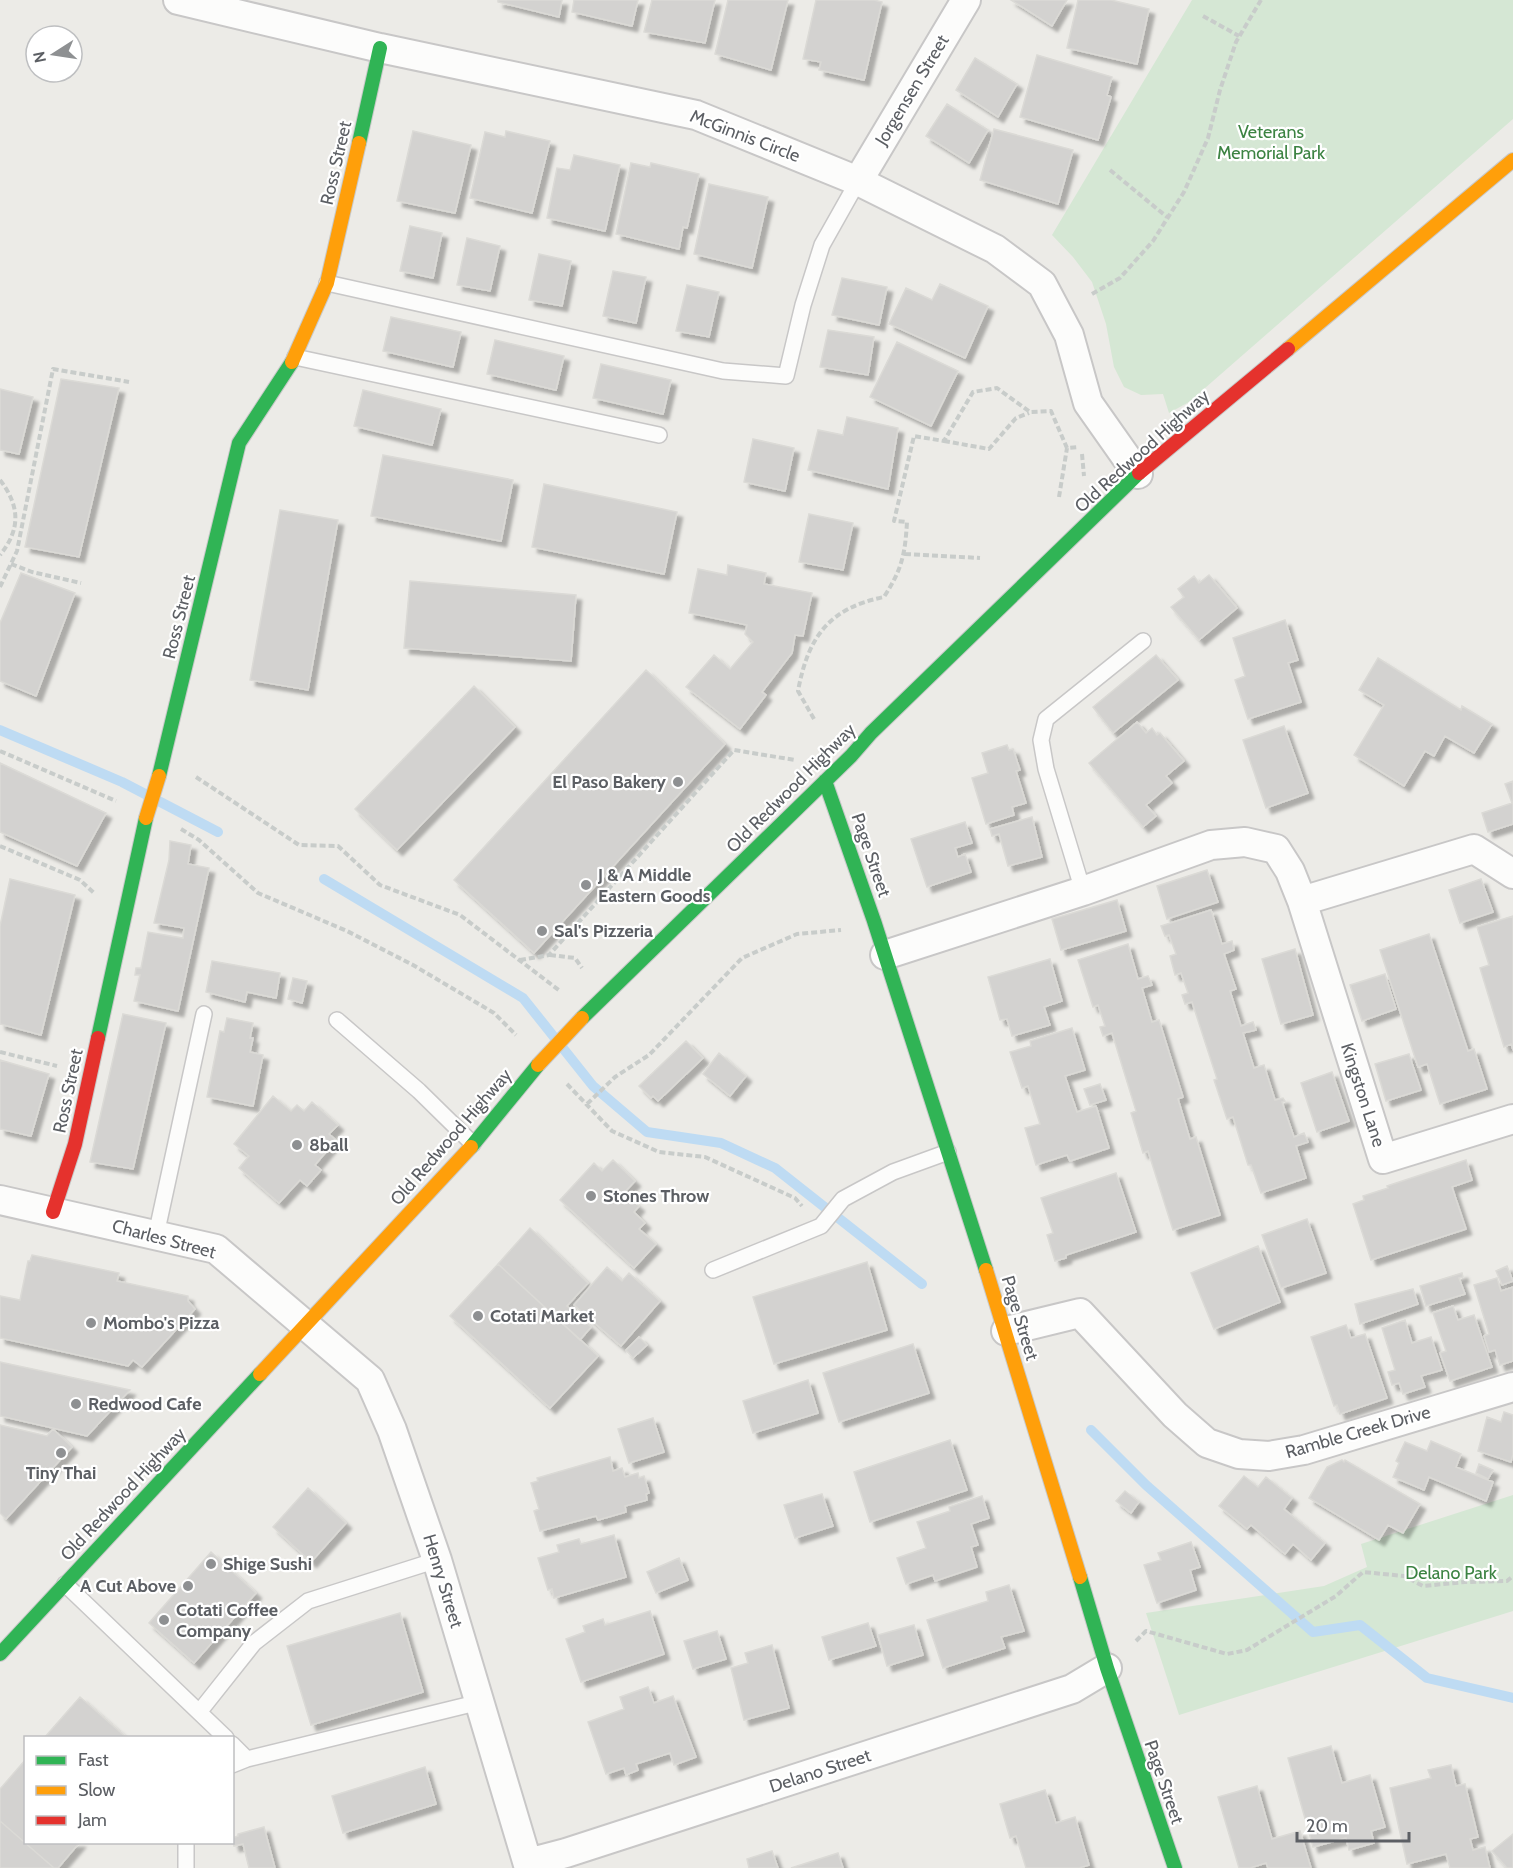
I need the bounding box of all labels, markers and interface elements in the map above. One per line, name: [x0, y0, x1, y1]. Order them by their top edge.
north arrow: [24, 24, 84, 84]
street label: Jorgensen Street: [870, 31, 954, 150]
text: N: [29, 50, 50, 65]
street label: McGinnis Circle: [687, 105, 803, 167]
street label: Ross Street: [316, 119, 356, 207]
park label: Veterans Memorial Park: [1217, 121, 1326, 164]
street label: Old Redwood Highway: [1070, 385, 1214, 517]
street label: Ross Street: [158, 573, 200, 661]
street label: Old Redwood Highway: [722, 719, 860, 857]
place label: El Paso Bakery: [552, 771, 666, 793]
marker: El Paso Bakery: [671, 775, 685, 789]
street label: Page Street: [846, 810, 896, 900]
place label: J & A Middle Eastern Goods: [597, 864, 711, 907]
marker: J & A Middle Eastern Goods: [579, 878, 593, 892]
place label: Sal's Pizzeria: [554, 920, 653, 942]
marker: Sal's Pizzeria: [535, 924, 549, 938]
street label: Kingston Lane: [1336, 1040, 1390, 1150]
street label: Ross Street: [48, 1047, 88, 1135]
street label: Old Redwood Highway: [386, 1064, 516, 1210]
place label: 8ball: [309, 1134, 349, 1156]
marker: 8ball: [290, 1138, 304, 1152]
place label: Stones Throw: [603, 1185, 709, 1207]
marker: Stones Throw: [584, 1189, 598, 1203]
street label: Charles Street: [110, 1215, 218, 1263]
street label: Page Street: [997, 1273, 1043, 1363]
place label: Cotati Market: [490, 1305, 594, 1327]
marker: Cotati Market: [471, 1309, 485, 1323]
place label: Mombo's Pizza: [103, 1312, 220, 1334]
marker: Mombo's Pizza: [84, 1316, 98, 1330]
place label: Redwood Cafe: [88, 1393, 201, 1415]
marker: Redwood Cafe: [69, 1397, 83, 1411]
street label: Ramble Creek Drive: [1283, 1401, 1433, 1463]
street label: Old Redwood Highway: [56, 1423, 190, 1565]
marker: Tiny Thai: [54, 1446, 68, 1460]
place label: Tiny Thai: [26, 1462, 96, 1484]
street label: Henry Street: [418, 1531, 468, 1631]
place label: Shige Sushi: [223, 1553, 312, 1575]
marker: Shige Sushi: [204, 1557, 218, 1571]
park label: Delano Park: [1405, 1562, 1498, 1584]
place label: A Cut Above: [80, 1575, 176, 1597]
marker: A Cut Above: [181, 1579, 195, 1593]
place label: Cotati Coffee Company: [176, 1599, 278, 1642]
marker: Cotati Coffee Company: [157, 1613, 171, 1627]
legend: [24, 1736, 234, 1844]
street label: Page Street: [1139, 1737, 1189, 1827]
street label: Delano Street: [766, 1744, 874, 1798]
text: Fast: [78, 1749, 109, 1771]
text: Slow: [78, 1779, 115, 1801]
scale bar: [1297, 1805, 1410, 1843]
text: Jam: [77, 1809, 107, 1831]
text: 20 m: [1306, 1815, 1348, 1837]

